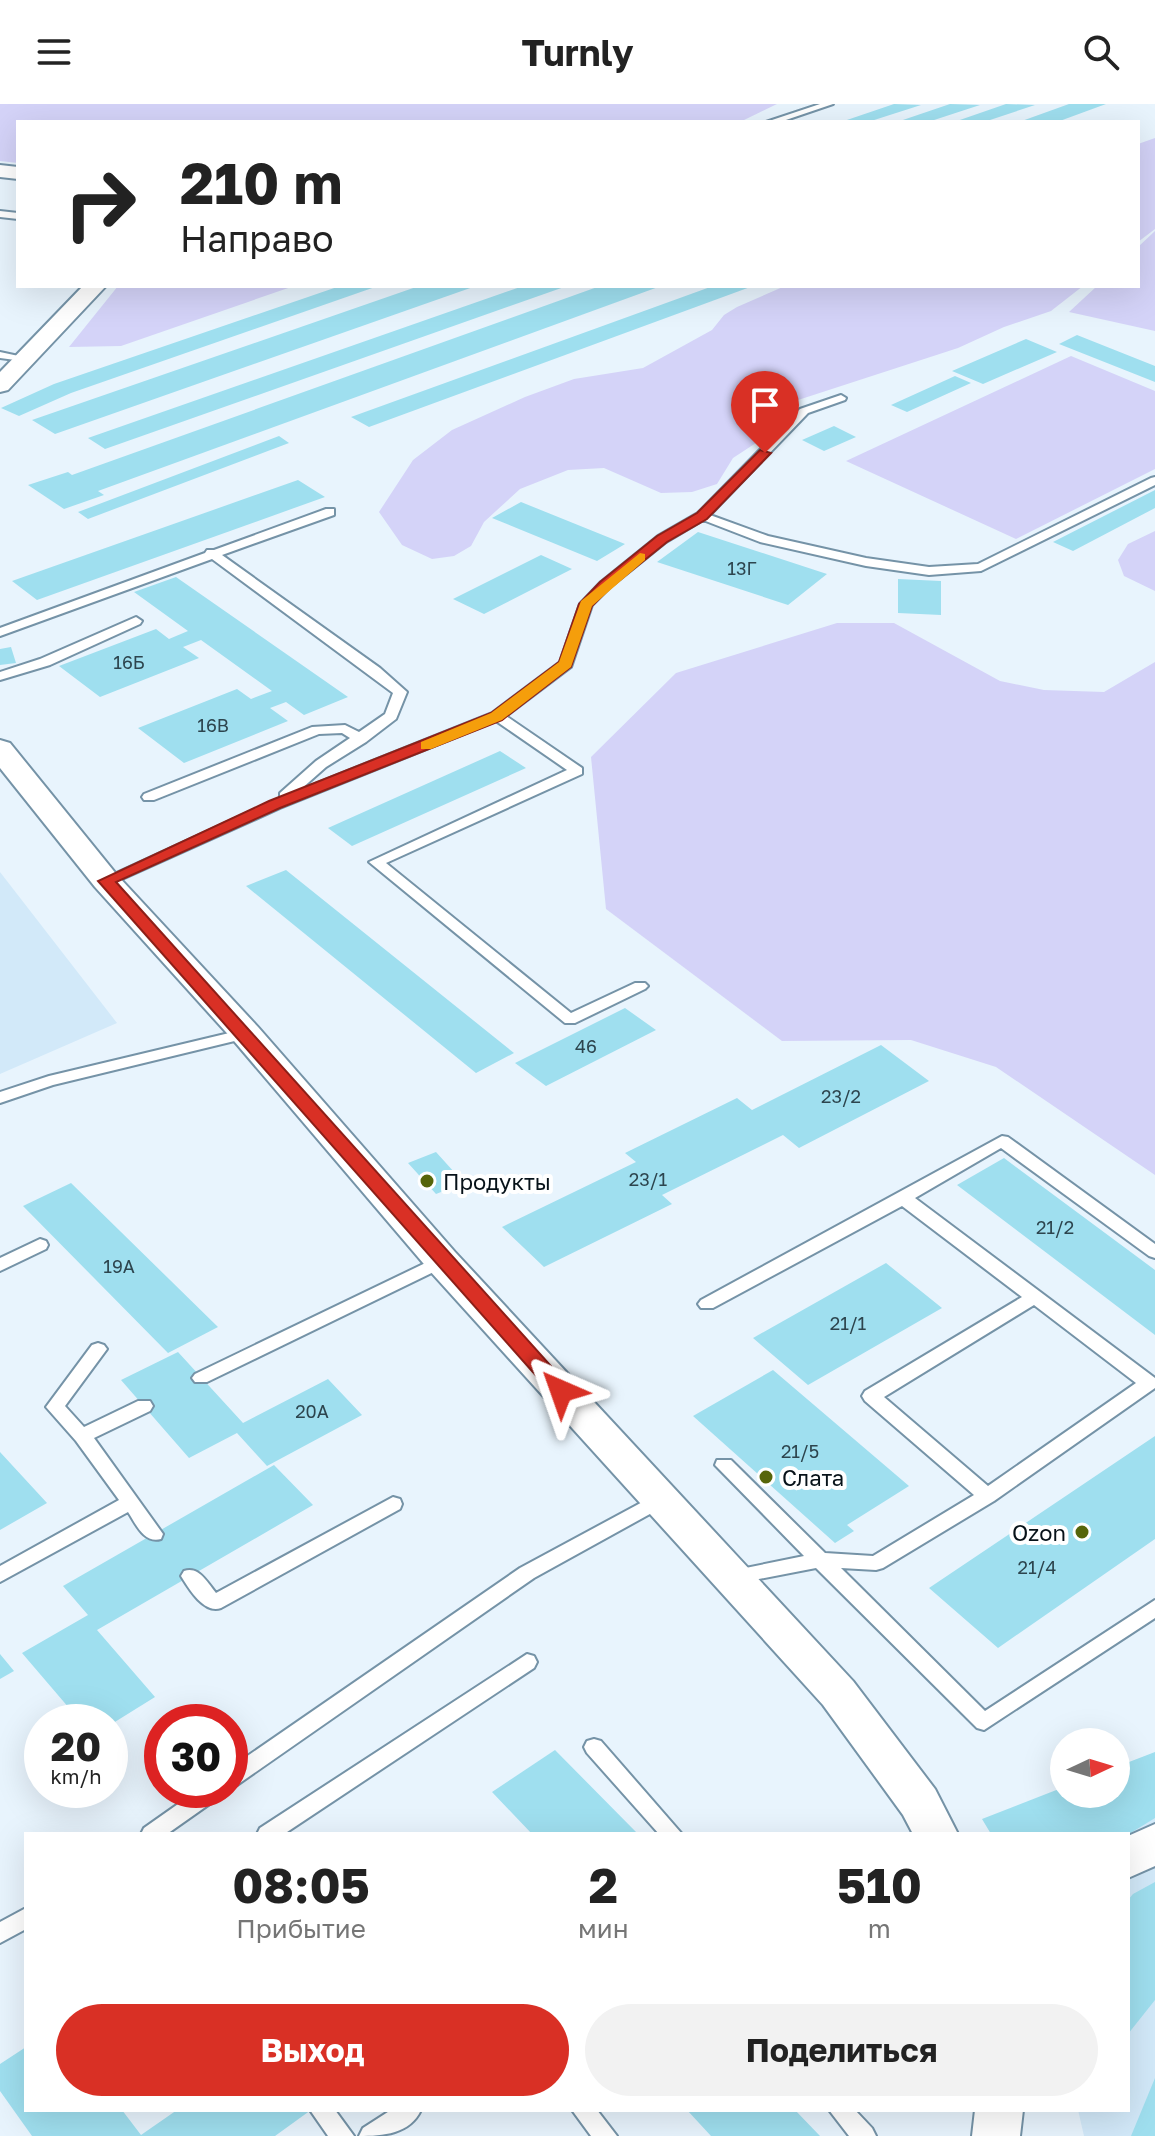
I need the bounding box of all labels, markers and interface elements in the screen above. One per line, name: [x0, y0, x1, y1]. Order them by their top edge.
icon: menu: [32, 30, 76, 74]
icon: search: [1079, 30, 1123, 74]
text: Turnly: [521, 31, 634, 74]
text: 210 m: [180, 149, 342, 216]
icon: right: [48, 152, 152, 256]
text: Направо: [180, 217, 334, 260]
pin: [731, 371, 799, 453]
icon: arrive: [743, 383, 787, 427]
house number: 13Г: [727, 557, 757, 579]
house number: 16Б: [113, 651, 145, 673]
house number: 16В: [197, 714, 229, 736]
house number: 46: [575, 1035, 597, 1057]
house number: 23/2: [821, 1085, 861, 1107]
place label: Продукты: [443, 1168, 551, 1195]
house number: 23/1: [629, 1168, 667, 1190]
marker: Продукты: [418, 1172, 436, 1190]
house number: 21/2: [1036, 1216, 1074, 1238]
house number: 19А: [103, 1255, 135, 1277]
house number: 21/1: [830, 1312, 867, 1334]
position arrow: [519, 1349, 603, 1433]
house number: 20А: [295, 1400, 329, 1422]
house number: 21/5: [781, 1440, 819, 1462]
place label: Слата: [782, 1464, 844, 1491]
marker: Слата: [757, 1468, 775, 1486]
place label: Ozon: [1012, 1519, 1066, 1546]
marker: Ozon: [1073, 1523, 1091, 1541]
house number: 21/4: [1018, 1556, 1056, 1578]
speed limit sign: 30: [144, 1704, 248, 1808]
text: 20: [51, 1722, 101, 1770]
north arrow: [1050, 1728, 1130, 1808]
map controls: [1050, 1728, 1130, 1808]
text: km/h: [51, 1764, 101, 1788]
text: 08:05: [232, 1856, 370, 1914]
text: 2: [589, 1856, 618, 1914]
text: 510: [837, 1856, 922, 1914]
text: Прибытие: [236, 1913, 366, 1944]
text: мин: [578, 1913, 629, 1944]
text: m: [868, 1913, 891, 1944]
button: Выход: [56, 2004, 569, 2096]
button: Поделиться: [585, 2004, 1098, 2096]

